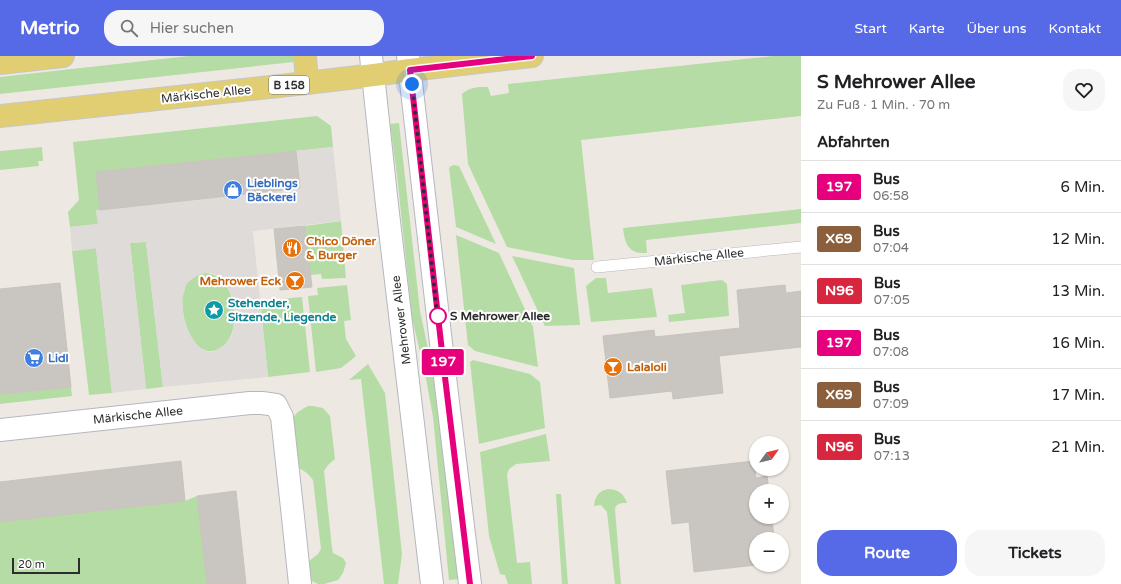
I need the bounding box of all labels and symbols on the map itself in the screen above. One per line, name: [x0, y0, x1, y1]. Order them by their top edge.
your location: [402, 74, 422, 94]
road number: B 158: [269, 76, 309, 94]
street label: Märkische Allee: [160, 82, 252, 106]
place label: Lieblings Bäckerei: [247, 176, 298, 204]
shop icon: Lieblings Bäckerei: [222, 179, 244, 201]
place label: Chico Döner & Burger: [306, 234, 377, 263]
restaurant icon: Chico Döner & Burger: [281, 237, 303, 259]
street label: Märkische Allee: [653, 245, 745, 269]
bar icon: Mehrower Eck: [284, 270, 306, 292]
place label: Mehrower Eck: [199, 274, 281, 288]
street label: Mehrower Allee: [389, 275, 413, 365]
place label: Stehender, Sitzende, Liegende: [228, 296, 336, 325]
place icon: Stehender, Sitzende, Liegende: [203, 299, 225, 321]
marker: S Mehrower Allee: [429, 307, 447, 325]
place label: S Mehrower Allee: [450, 309, 550, 323]
supermarket icon: Lidl: [23, 347, 45, 369]
line badge: 197: [420, 349, 466, 375]
place label: Lidl: [48, 351, 68, 365]
bar icon: Lalaloli: [602, 356, 624, 378]
place label: Lalaloli: [627, 360, 667, 374]
street label: Märkische Allee: [92, 403, 184, 427]
north arrow: [749, 436, 789, 476]
scale bar: [12, 556, 80, 575]

